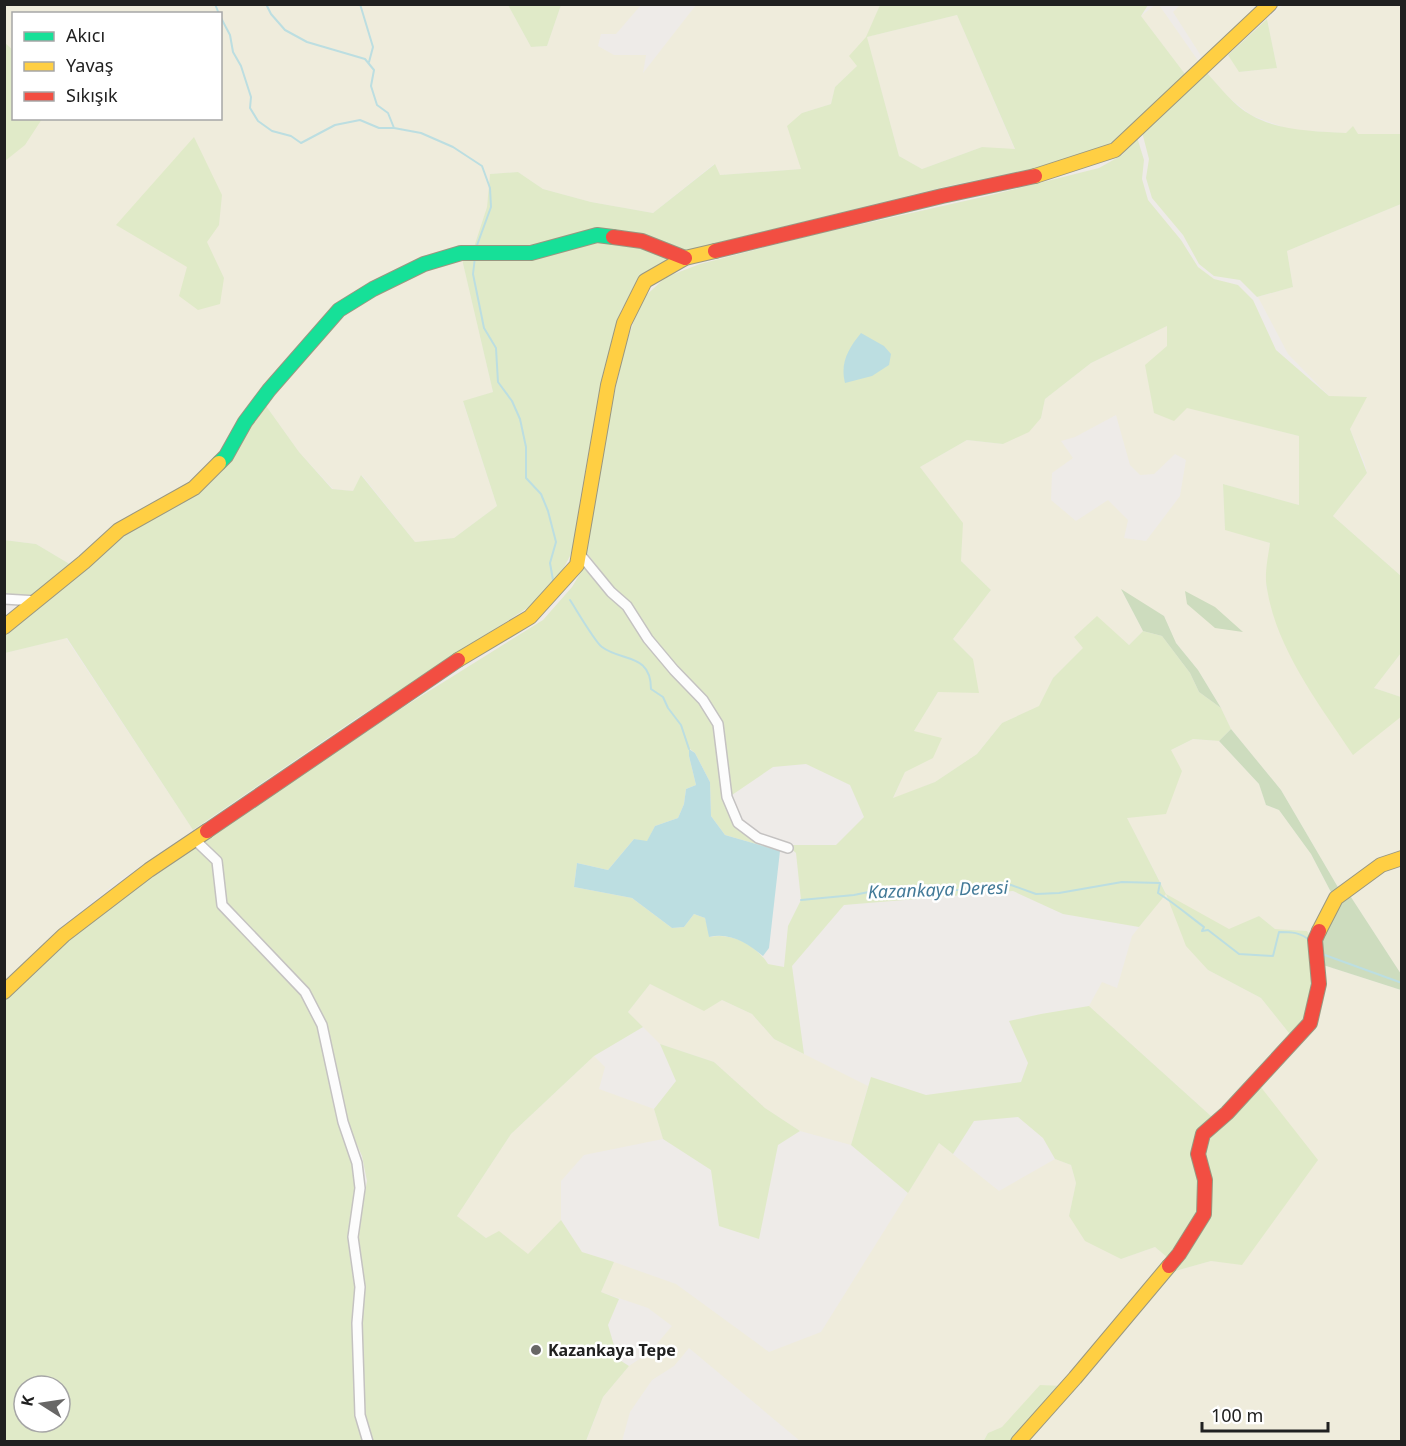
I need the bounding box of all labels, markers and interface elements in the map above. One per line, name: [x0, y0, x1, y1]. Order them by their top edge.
legend: [12, 12, 222, 120]
text: Akıcı: [66, 23, 105, 47]
text: Yavaş: [66, 53, 113, 77]
text: Sıkışık: [66, 83, 118, 107]
water label: Kazankaya Deresi: [867, 875, 1009, 903]
place label: Kazankaya Tepe: [548, 1339, 676, 1361]
marker: Kazankaya Tepe: [529, 1343, 543, 1357]
north arrow: [12, 1374, 72, 1434]
text: K: [15, 1393, 39, 1408]
scale bar: [1202, 1395, 1328, 1433]
text: 100 m: [1211, 1403, 1263, 1427]

